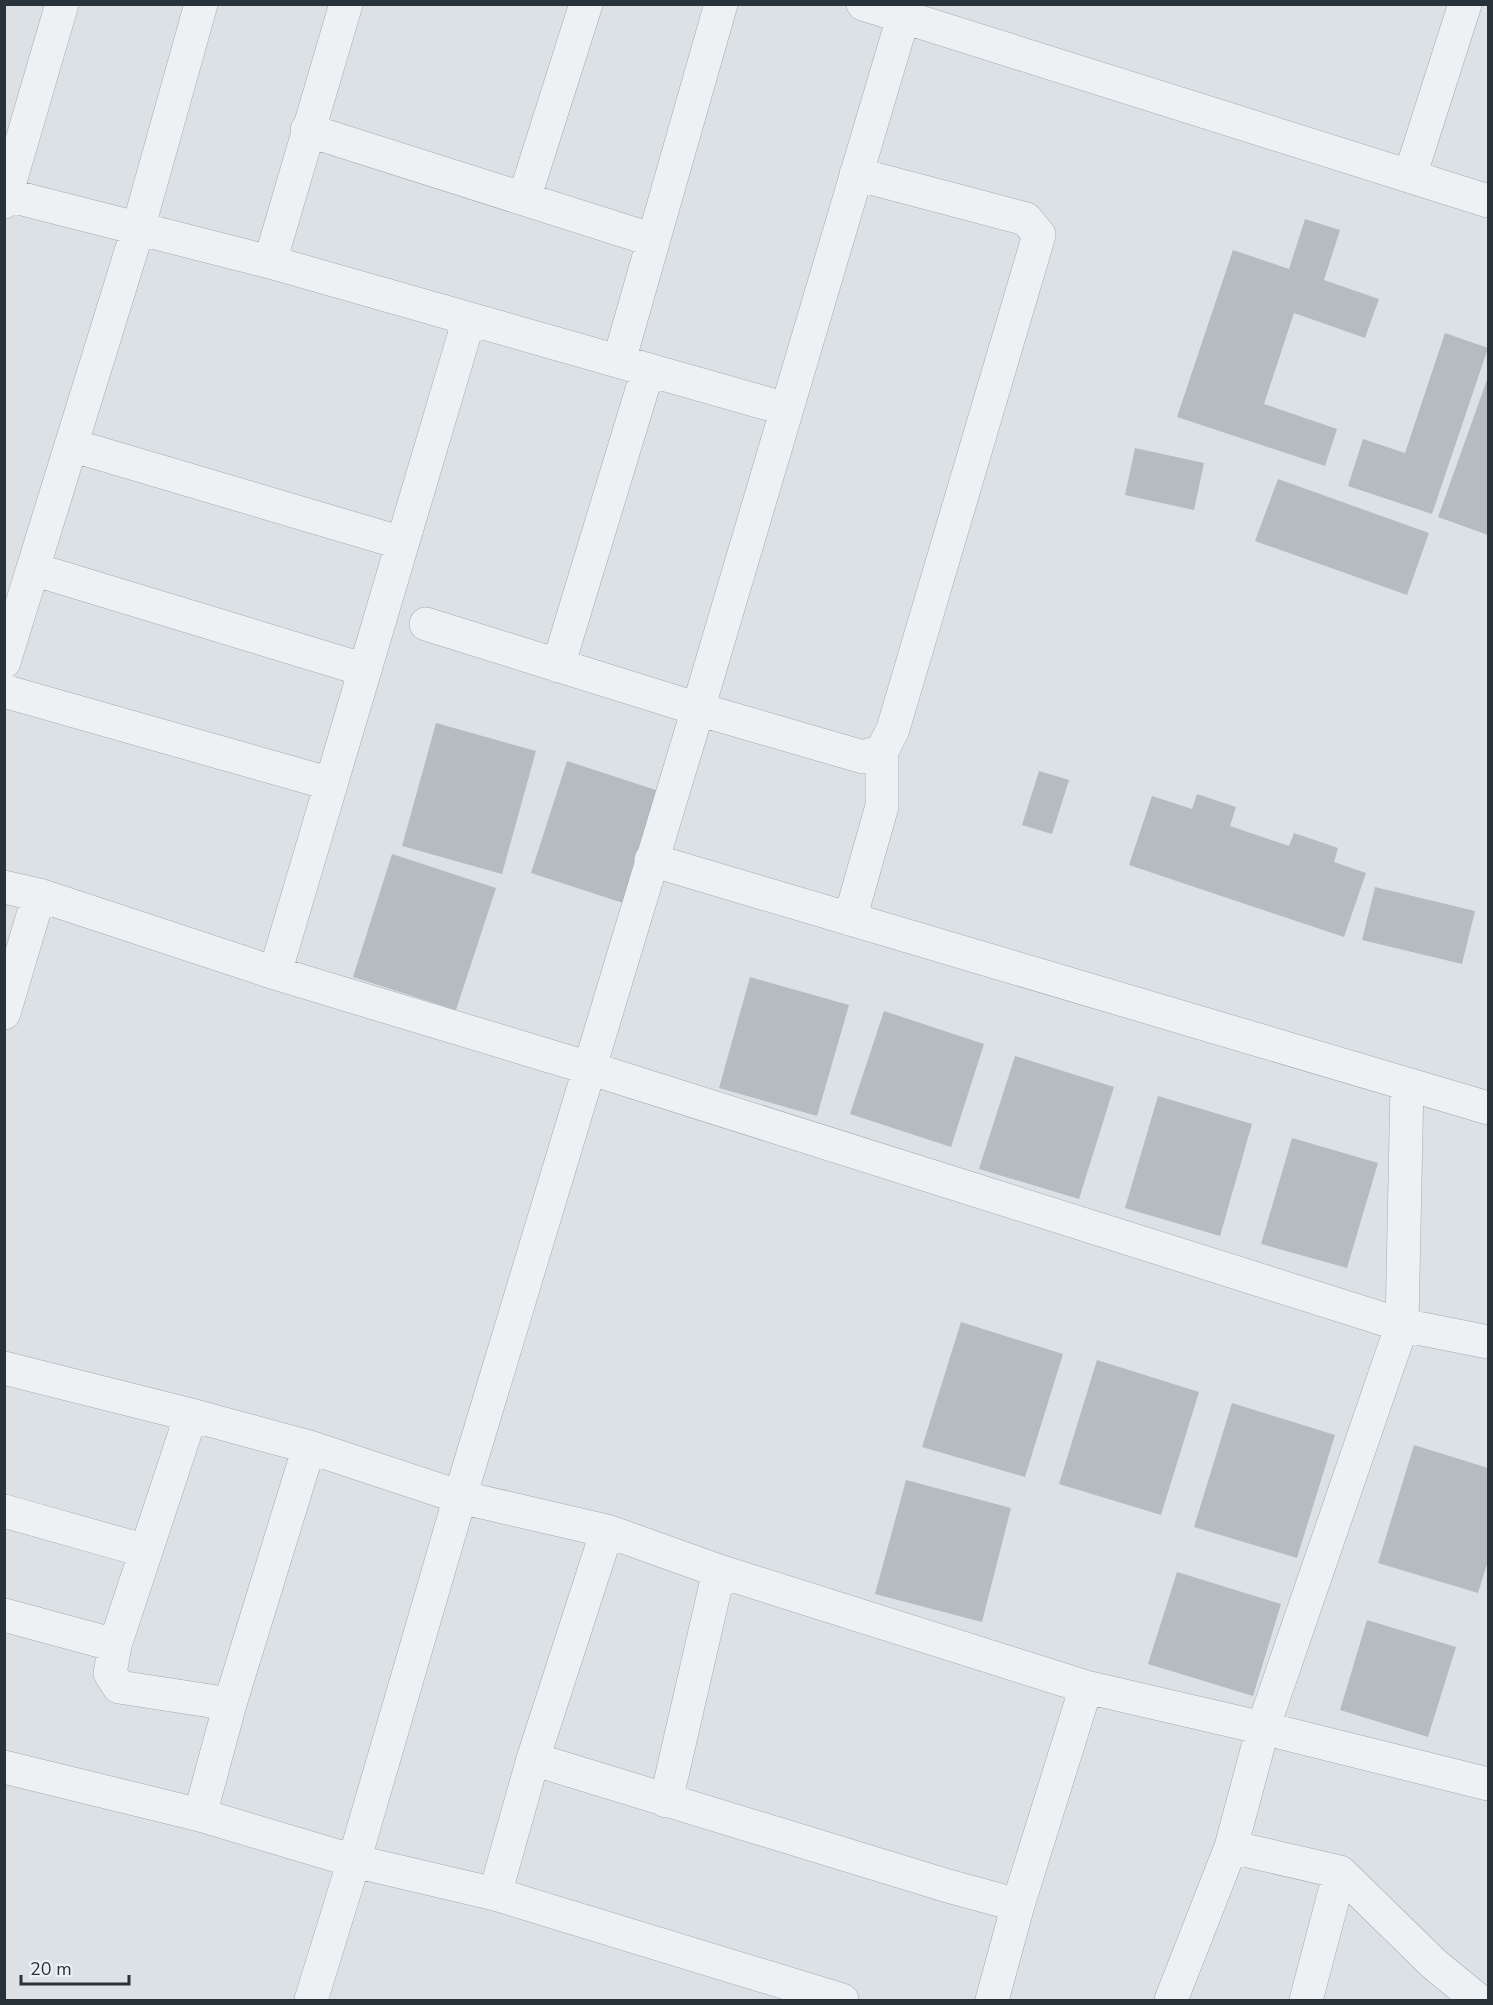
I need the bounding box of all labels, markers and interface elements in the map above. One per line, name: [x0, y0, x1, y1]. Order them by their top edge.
scale bar: [21, 1948, 129, 1986]
text: 20 m: [30, 1957, 72, 1981]

